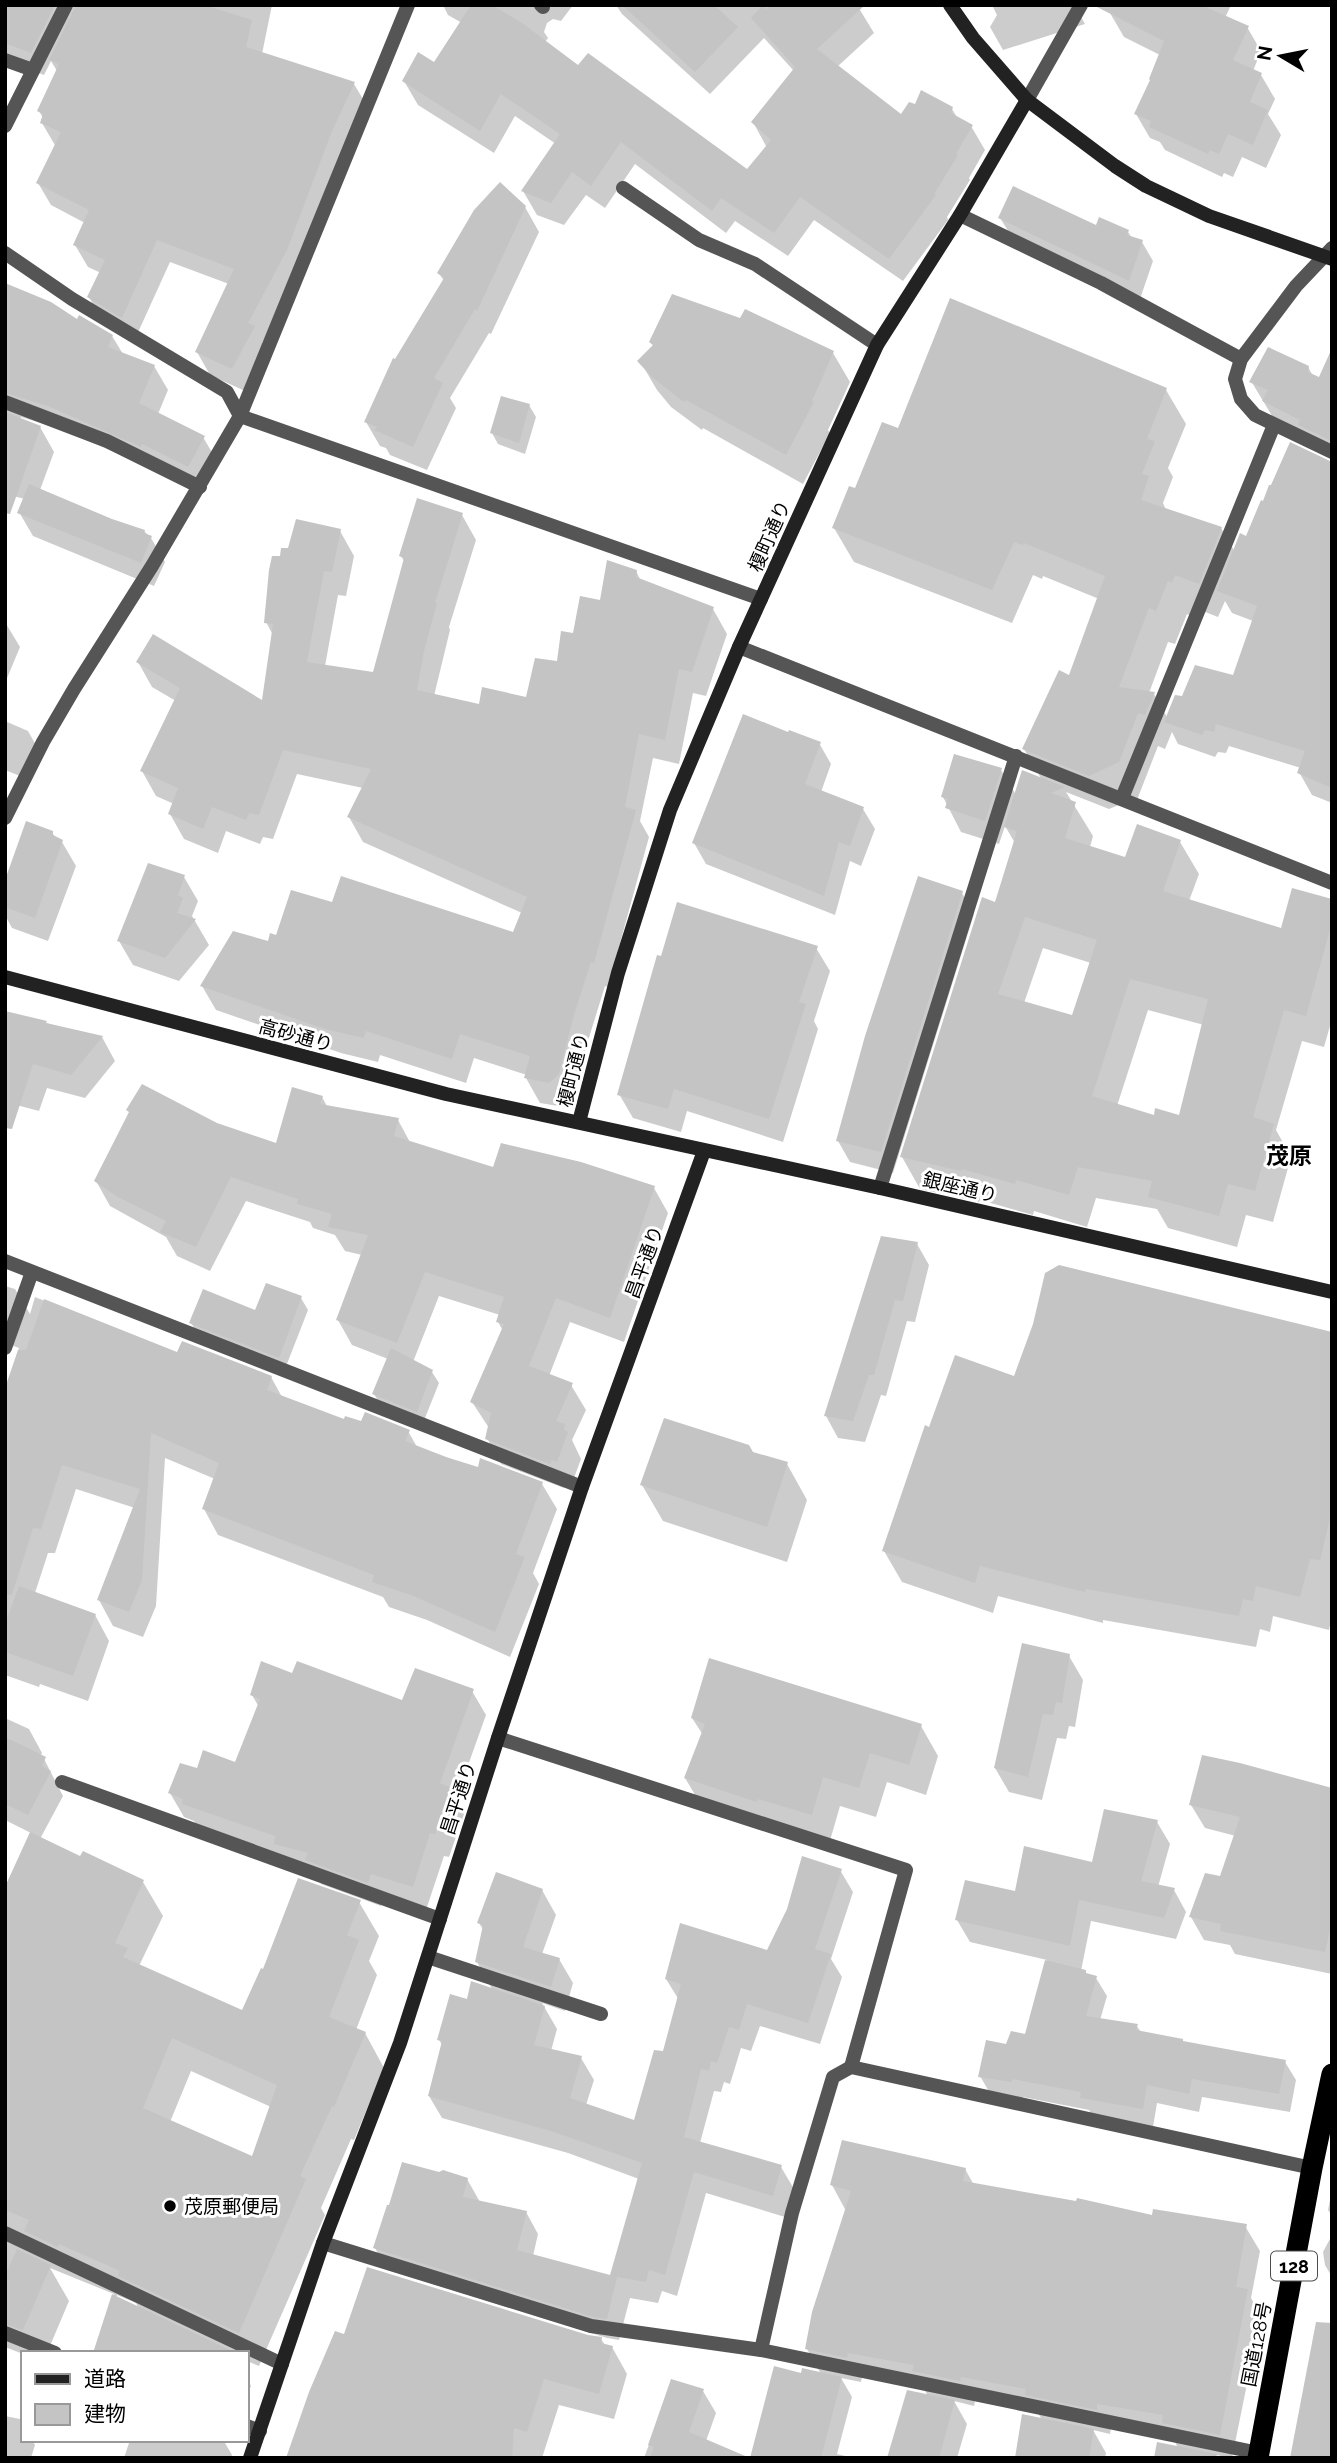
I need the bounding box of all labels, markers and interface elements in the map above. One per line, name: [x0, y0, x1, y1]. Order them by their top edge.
north arrow: [1246, 21, 1316, 91]
text: N: [1252, 44, 1276, 62]
street label: 榎町通り: [743, 497, 795, 575]
street label: 高砂通り: [256, 1015, 336, 1055]
street label: 榎町通り: [553, 1030, 593, 1110]
district label: 茂原: [1266, 1142, 1312, 1169]
street label: 銀座通り: [920, 1168, 1000, 1206]
street label: 昌平通り: [621, 1223, 667, 1301]
street label: 昌平通り: [436, 1758, 480, 1838]
place label: 茂原郵便局: [184, 2195, 279, 2217]
marker: 茂原郵便局: [162, 2198, 178, 2214]
road number: 128: [1271, 2252, 1317, 2280]
street label: 国道128号: [1237, 2300, 1275, 2388]
legend: [21, 2351, 248, 2442]
text: 道路: [84, 2366, 126, 2391]
text: 建物: [84, 2401, 126, 2426]

